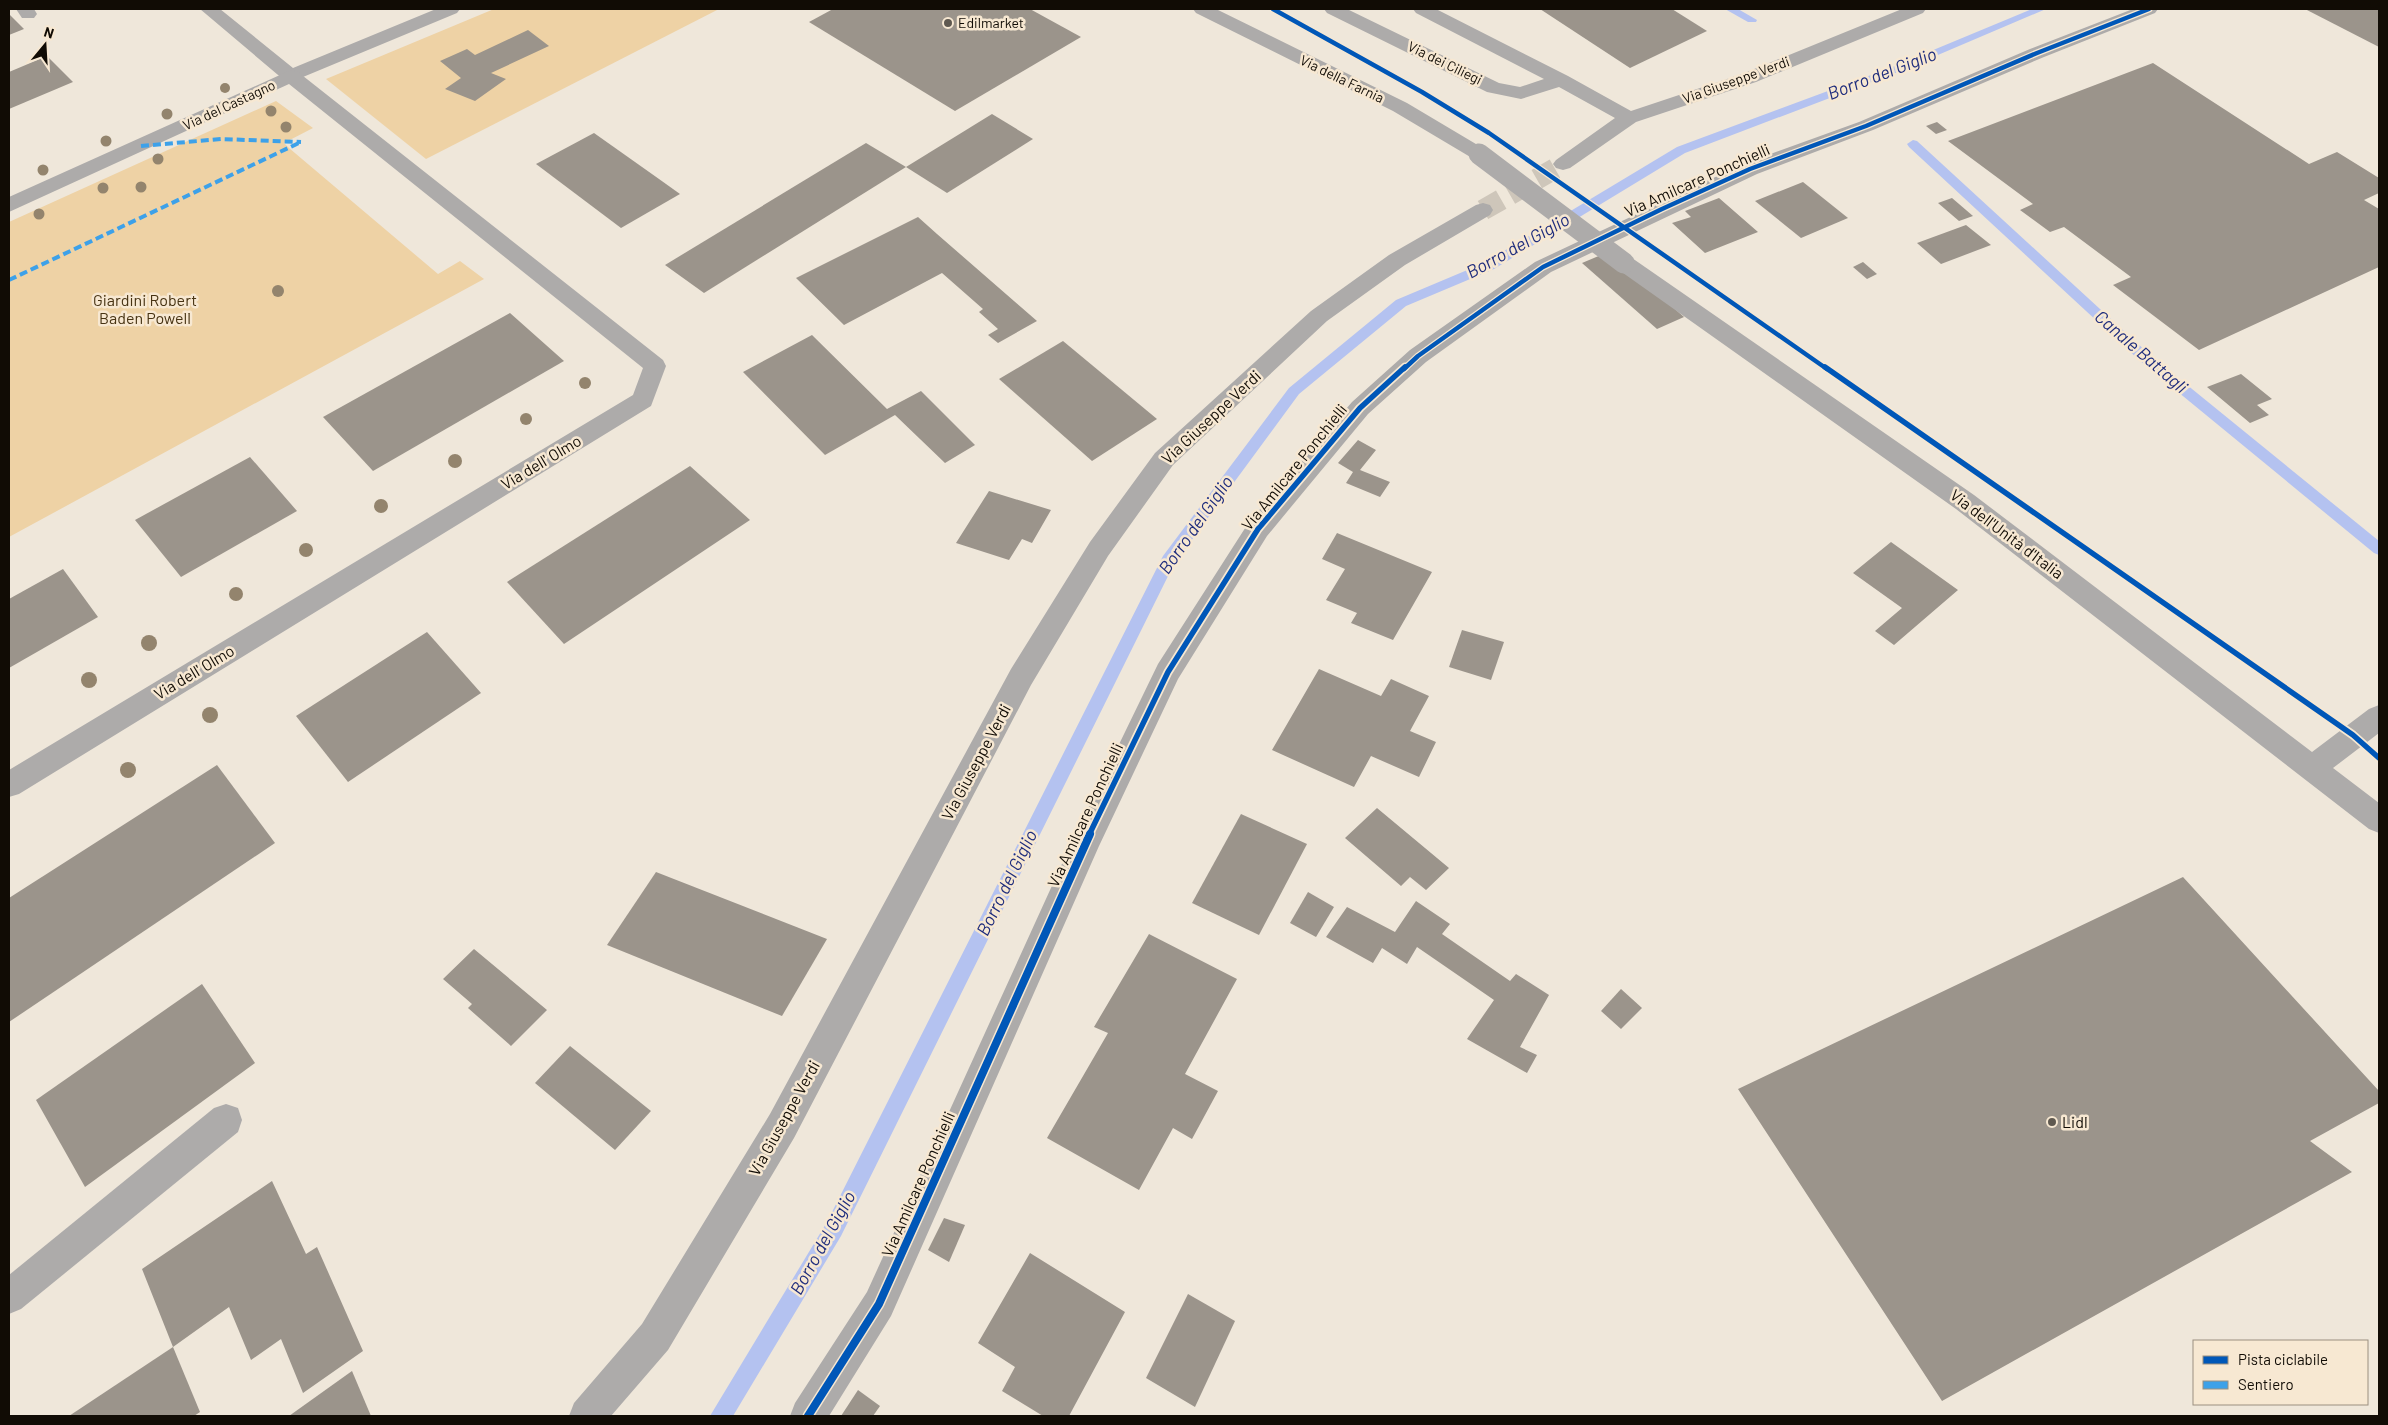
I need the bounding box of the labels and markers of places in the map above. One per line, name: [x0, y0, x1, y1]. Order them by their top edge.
place label: Edilmarket: [958, 14, 1024, 31]
marker: Edilmarket: [942, 17, 954, 29]
place label: Lidl: [2062, 1112, 2088, 1131]
marker: Lidl: [2046, 1116, 2058, 1128]

